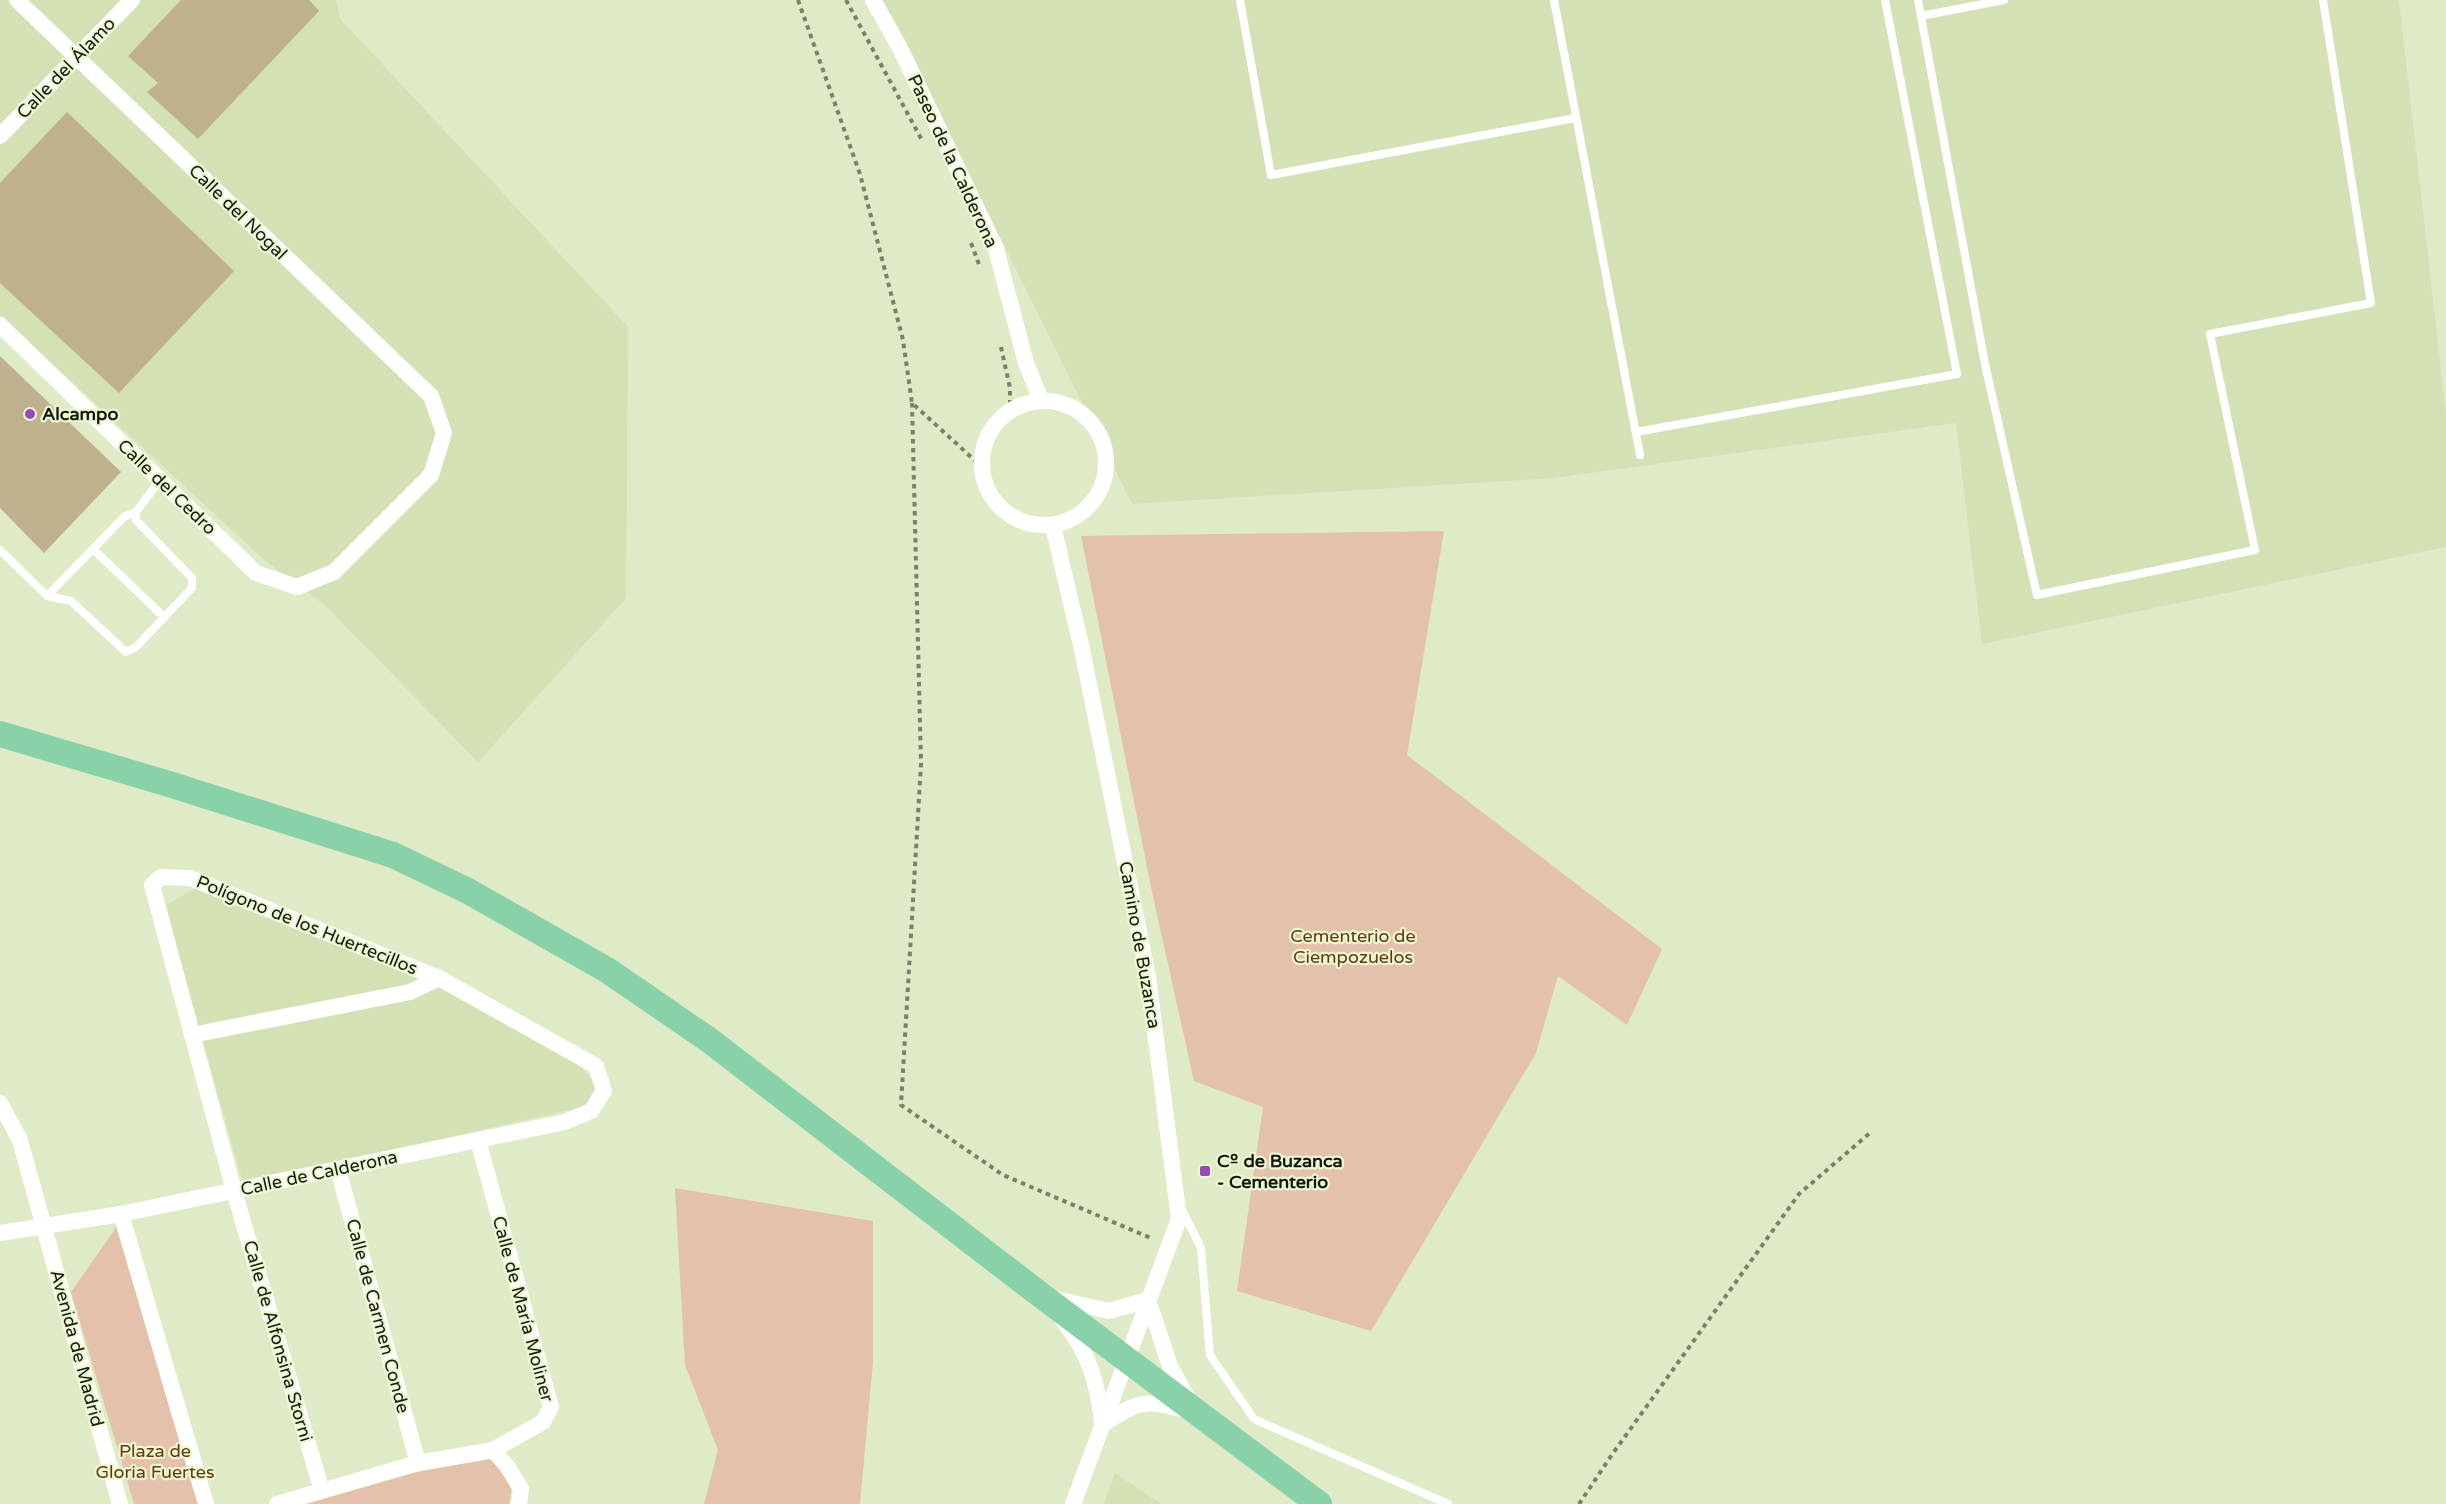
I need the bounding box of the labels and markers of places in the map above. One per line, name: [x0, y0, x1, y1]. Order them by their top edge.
place label: Alcampo: [42, 403, 118, 425]
marker: Alcampo: [23, 407, 37, 421]
place label: Cº de Buzanca - Cementerio: [1217, 1150, 1343, 1193]
marker: Cº de Buzanca - Cementerio: [1198, 1164, 1212, 1178]

